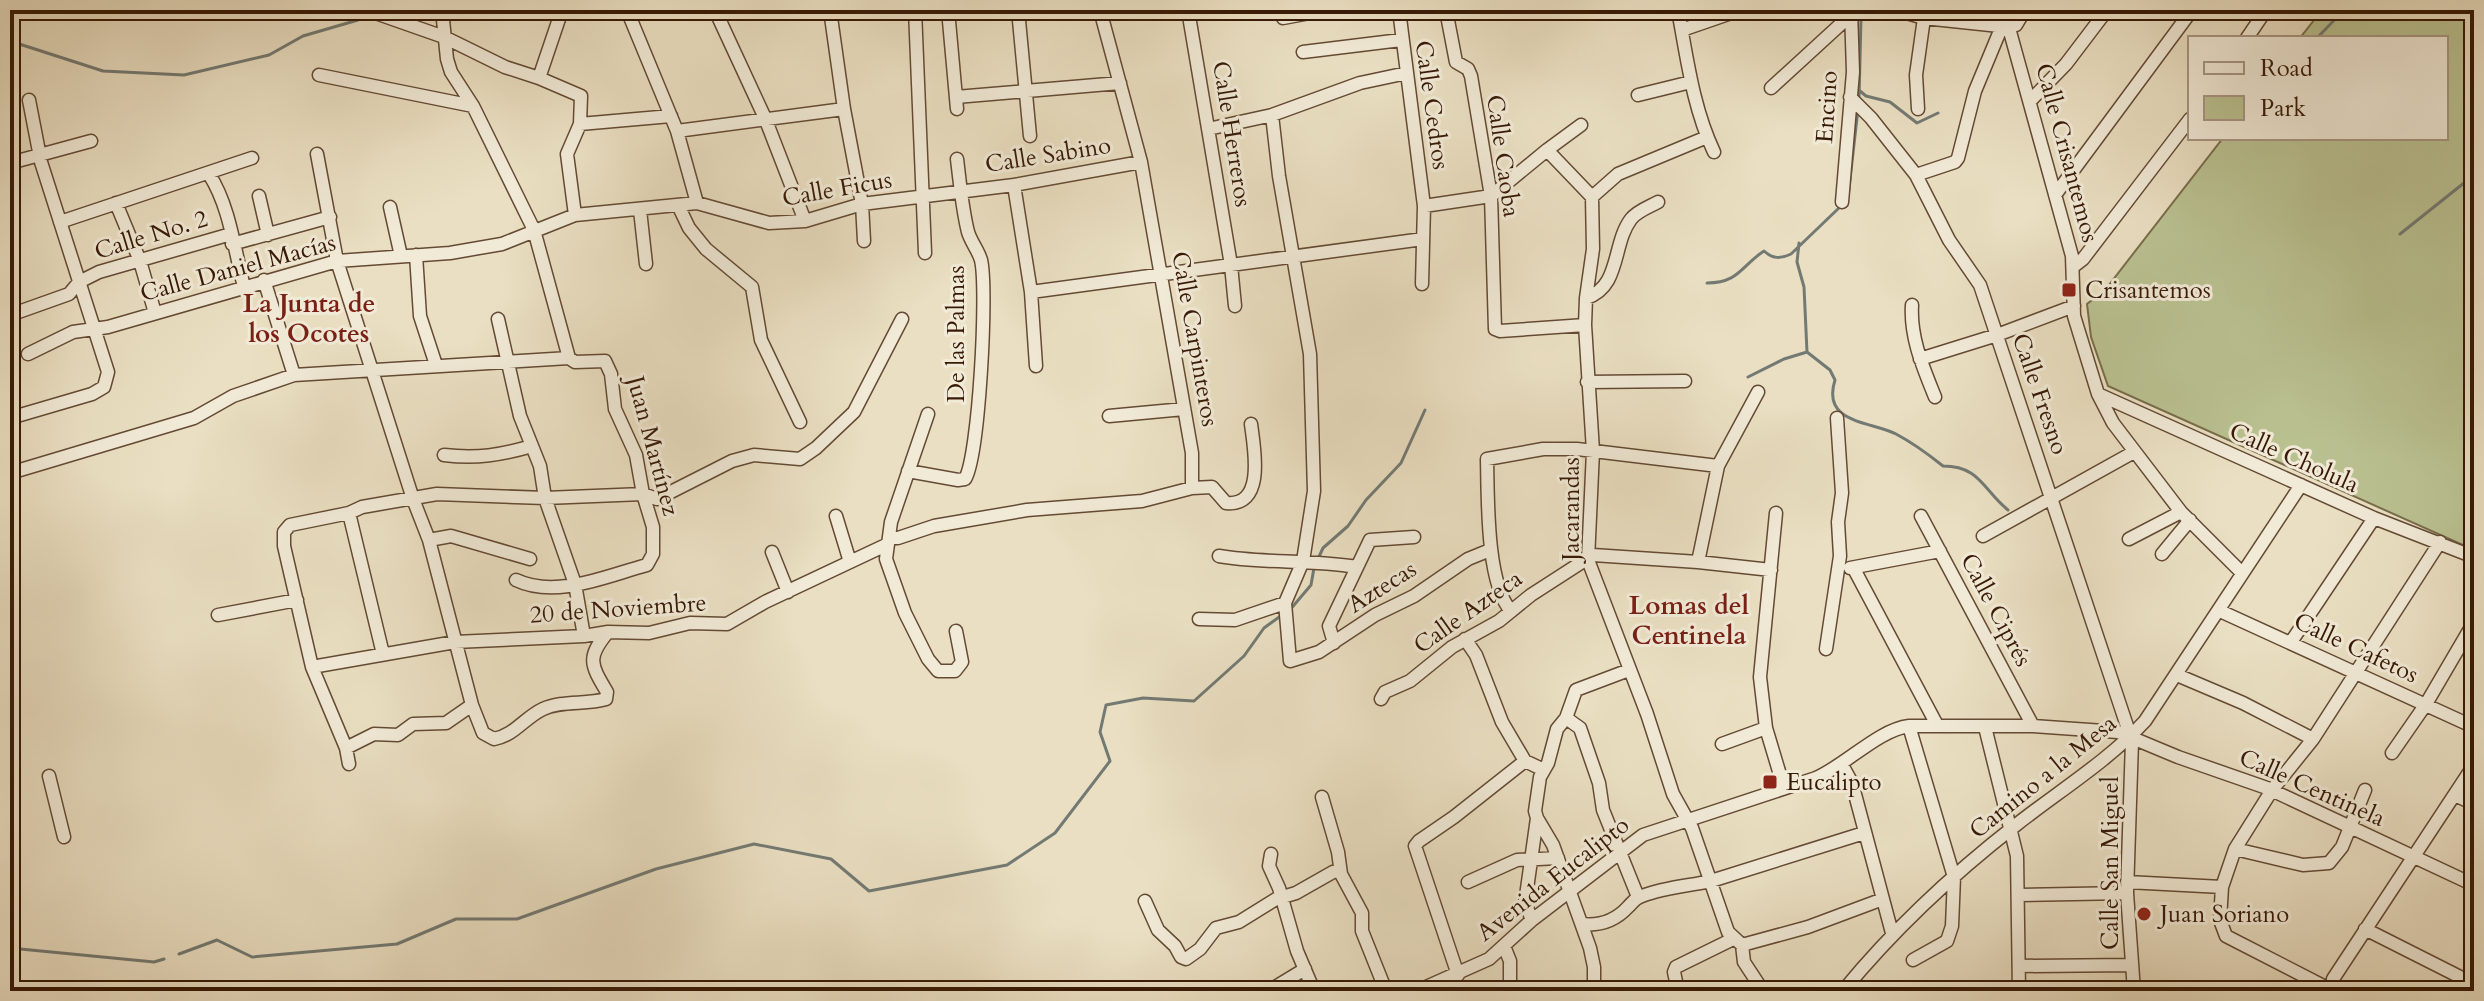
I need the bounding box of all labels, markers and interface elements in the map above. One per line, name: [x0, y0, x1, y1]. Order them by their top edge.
legend: [2188, 36, 2448, 140]
street label: Calle Cedros: [1407, 38, 1457, 172]
text: Road: [2260, 52, 2313, 85]
street label: Calle Herreros: [1204, 59, 1260, 209]
street label: Calle Crisantemos: [2027, 60, 2107, 246]
street label: Encino: [1808, 70, 1846, 144]
text: Park: [2260, 92, 2306, 125]
street label: Calle Caoba: [1478, 93, 1528, 220]
street label: Calle Sabino: [983, 129, 1113, 181]
street label: Calle Ficus: [780, 163, 894, 215]
street label: Calle No. 2: [90, 202, 212, 268]
street label: Calle Daniel Macías: [137, 226, 339, 310]
street label: Calle Carpinteros: [1163, 249, 1227, 429]
street label: De las Palmas: [940, 265, 973, 403]
place label: Crisantemos: [2085, 274, 2211, 307]
marker: Crisantemos: [2060, 281, 2078, 299]
district label: La Junta de los Ocotes: [243, 286, 375, 351]
street label: Calle Fresno: [2004, 329, 2076, 459]
street label: Juan Martínez: [618, 370, 688, 520]
street label: Calle Cholula: [2224, 415, 2365, 502]
street label: Jacarandas: [1555, 457, 1588, 564]
street label: Calle Ciprés: [1952, 548, 2040, 672]
street label: Aztecas: [1341, 553, 1423, 621]
street label: Calle Azteca: [1407, 562, 1530, 662]
street label: 20 de Noviembre: [528, 586, 708, 632]
district label: Lomas del Centinela: [1629, 588, 1750, 653]
street label: Calle Cafetos: [2288, 605, 2424, 691]
street label: Camino a la Mesa: [1962, 707, 2124, 847]
street label: Calle Centinela: [2234, 741, 2391, 835]
place label: Eucalipto: [1786, 766, 1882, 799]
marker: Eucalipto: [1761, 773, 1779, 791]
street label: Calle San Miguel: [2094, 776, 2127, 950]
street label: Avenida Eucalipto: [1470, 809, 1636, 949]
place label: Juan Soriano: [2157, 898, 2289, 931]
marker: Juan Soriano: [2135, 905, 2153, 923]

